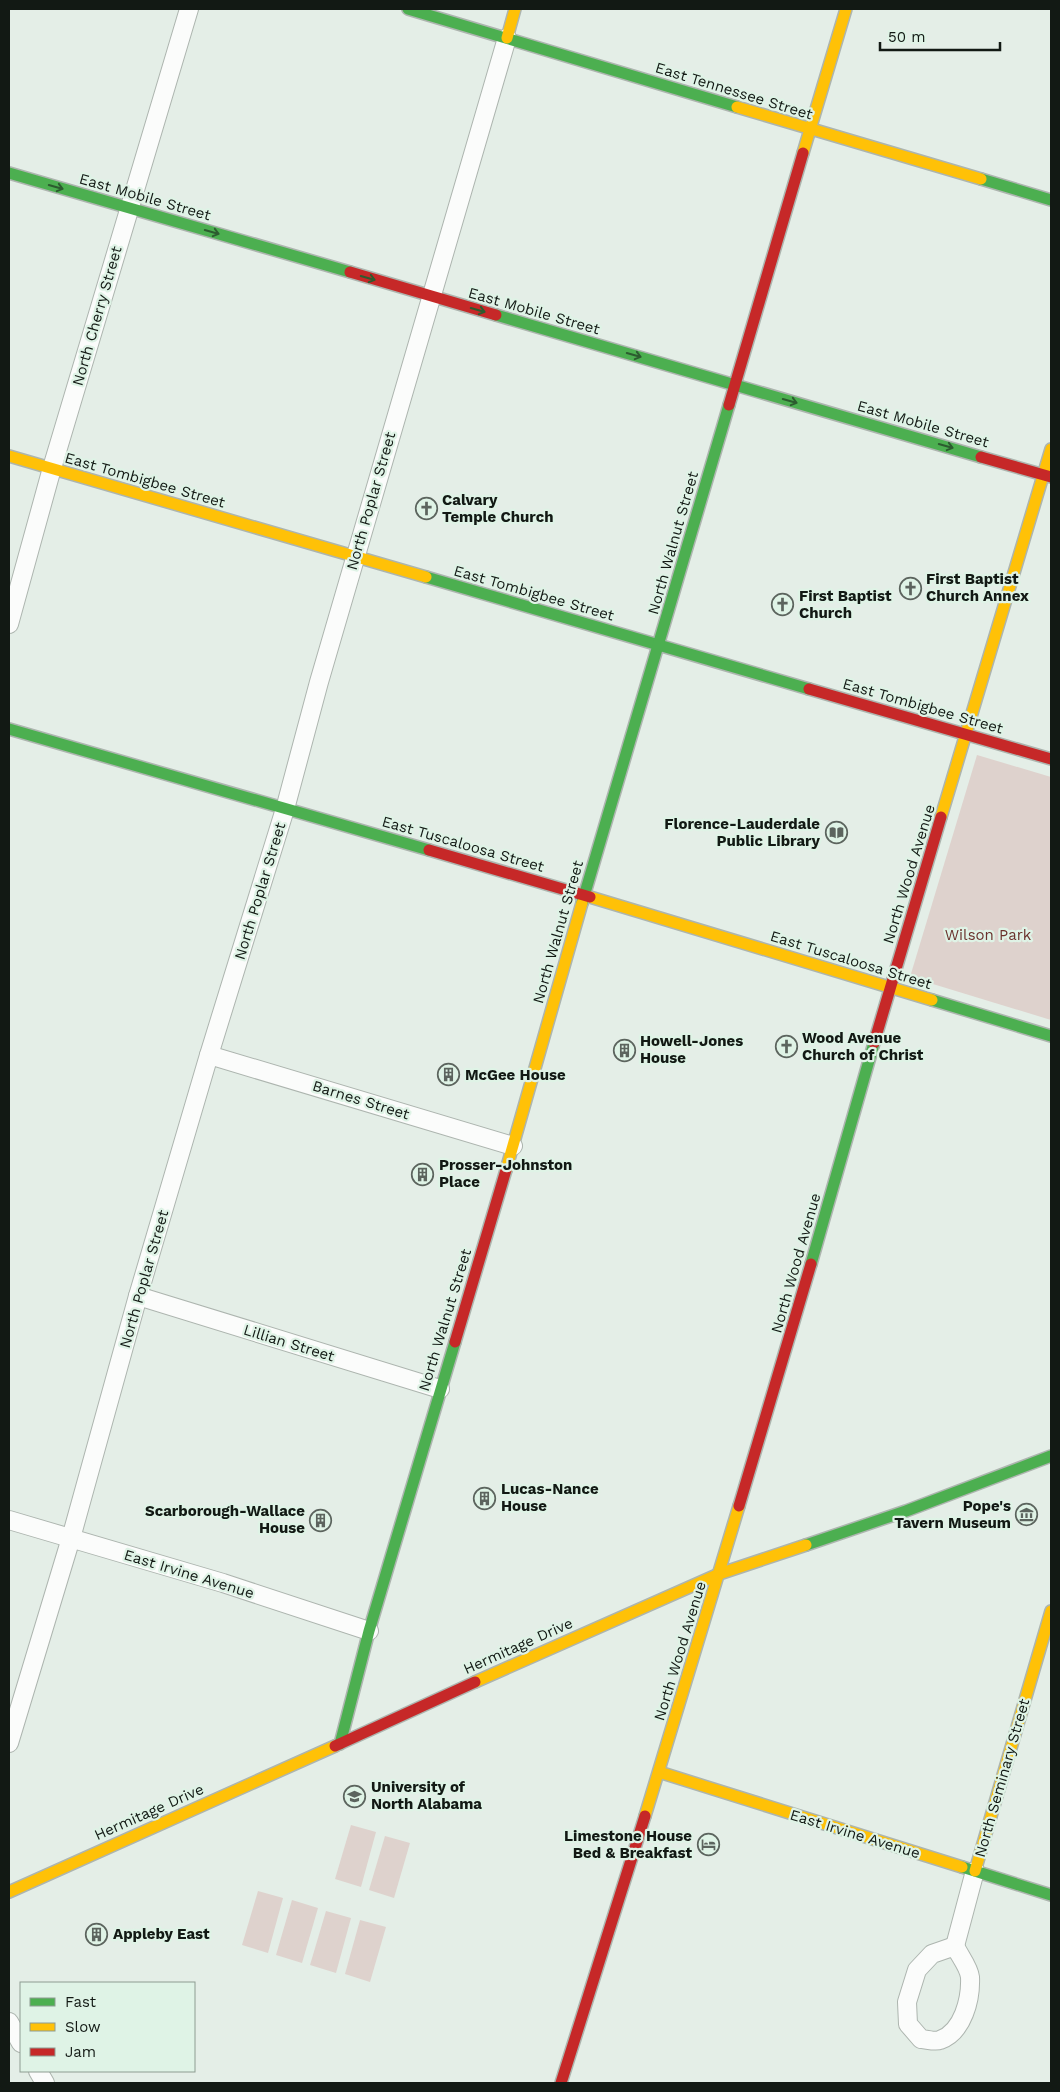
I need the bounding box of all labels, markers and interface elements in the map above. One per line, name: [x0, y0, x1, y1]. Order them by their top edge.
scale bar: [880, 20, 1000, 52]
text: 50 m: [888, 28, 925, 46]
street label: East Tennessee Street: [653, 58, 816, 124]
street label: East Mobile Street: [77, 170, 214, 225]
one-way arrow: [47, 182, 63, 192]
one-way arrow: [203, 228, 219, 238]
street label: North Cherry Street: [68, 243, 126, 388]
one-way arrow: [359, 273, 375, 283]
street label: East Mobile Street: [466, 284, 603, 339]
one-way arrow: [469, 306, 485, 315]
one-way arrow: [625, 351, 641, 361]
one-way arrow: [781, 396, 797, 406]
street label: East Mobile Street: [855, 397, 992, 452]
street label: North Poplar Street: [343, 429, 400, 572]
one-way arrow: [937, 442, 953, 452]
street label: East Tombigbee Street: [63, 448, 228, 512]
street label: North Walnut Street: [644, 469, 702, 617]
place label: Calvary Temple Church: [442, 491, 553, 526]
church icon: Calvary Temple Church: [414, 497, 438, 521]
street label: East Tombigbee Street: [452, 561, 617, 625]
place label: First Baptist Church Annex: [926, 570, 1029, 605]
church icon: First Baptist Church Annex: [898, 576, 922, 600]
place label: First Baptist Church: [799, 587, 892, 622]
church icon: First Baptist Church: [771, 593, 795, 617]
street label: East Tombigbee Street: [841, 674, 1006, 738]
street label: North Wood Avenue: [879, 802, 939, 946]
street label: East Tuscaloosa Street: [380, 812, 547, 876]
place label: Florence-Lauderdale Public Library: [664, 815, 821, 850]
street label: North Poplar Street: [231, 819, 290, 962]
library icon: Florence-Lauderdale Public Library: [824, 821, 848, 845]
street label: North Walnut Street: [529, 858, 587, 1006]
park label: Wilson Park: [945, 926, 1032, 944]
street label: East Tuscaloosa Street: [768, 927, 935, 993]
place label: Wood Avenue Church of Christ: [802, 1029, 924, 1064]
place label: Howell-Jones House: [640, 1032, 743, 1067]
church icon: Wood Avenue Church of Christ: [774, 1035, 798, 1059]
building icon: Howell-Jones House: [612, 1038, 636, 1062]
building icon: McGee House: [437, 1063, 461, 1087]
place label: McGee House: [465, 1066, 566, 1084]
street label: Barnes Street: [310, 1077, 412, 1124]
place label: Prosser-Johnston Place: [439, 1156, 572, 1191]
building icon: Prosser-Johnston Place: [411, 1162, 435, 1186]
street label: North Wood Avenue: [767, 1191, 825, 1335]
street label: North Poplar Street: [116, 1207, 173, 1350]
street label: North Walnut Street: [415, 1246, 475, 1393]
street label: Lillian Street: [241, 1321, 337, 1366]
place label: Lucas-Nance House: [501, 1480, 599, 1515]
building icon: Lucas-Nance House: [473, 1486, 497, 1510]
place label: Pope's Tavern Museum: [894, 1497, 1011, 1532]
place label: Scarborough-Wallace House: [145, 1502, 305, 1537]
museum icon: Pope's Tavern Museum: [1015, 1503, 1039, 1527]
building icon: Scarborough-Wallace House: [309, 1508, 333, 1532]
street label: East Irvine Avenue: [122, 1546, 256, 1602]
street label: North Wood Avenue: [650, 1579, 710, 1723]
street label: Hermitage Drive: [461, 1614, 575, 1678]
street label: North Seminary Street: [971, 1696, 1033, 1859]
place label: University of North Alabama: [371, 1778, 482, 1813]
street label: Hermitage Drive: [92, 1780, 206, 1844]
school or university icon: University of North Alabama: [343, 1784, 367, 1808]
street label: East Irvine Avenue: [788, 1806, 922, 1862]
place label: Limestone House Bed & Breakfast: [564, 1827, 692, 1862]
hotel icon: Limestone House Bed & Breakfast: [696, 1833, 720, 1857]
building icon: Appleby East: [85, 1922, 109, 1946]
place label: Appleby East: [113, 1925, 210, 1943]
legend: [20, 1982, 195, 2072]
text: Fast: [65, 1993, 97, 2011]
text: Slow: [65, 2018, 101, 2036]
text: Jam: [65, 2043, 96, 2061]

